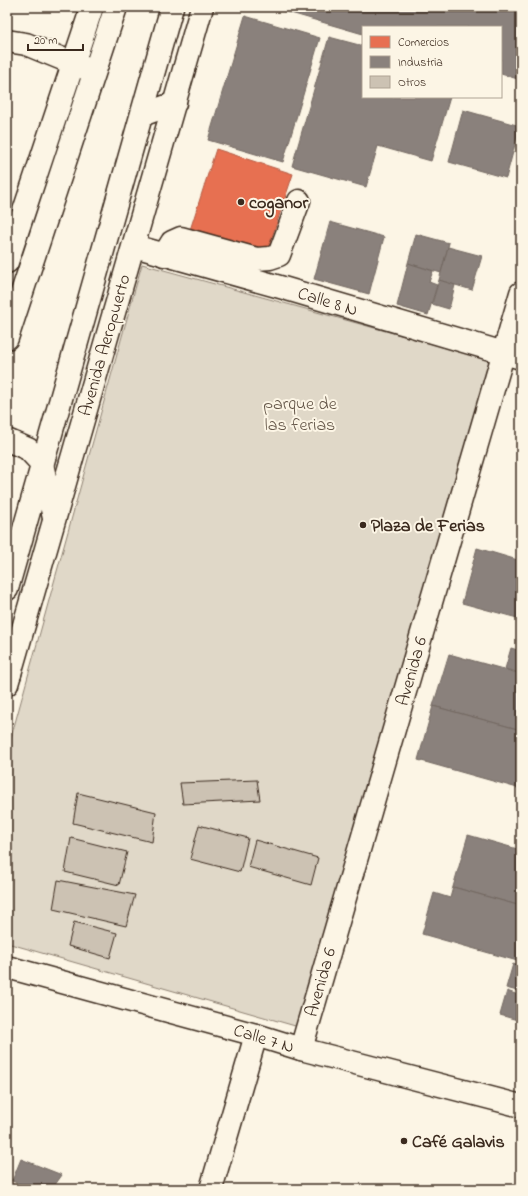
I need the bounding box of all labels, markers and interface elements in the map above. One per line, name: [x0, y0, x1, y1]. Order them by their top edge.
scale bar: [28, 26, 83, 52]
legend: [362, 26, 502, 98]
text: 20 m: [34, 32, 57, 50]
text: Comercios: [398, 34, 449, 52]
text: Industria: [398, 54, 443, 72]
text: Otros: [398, 74, 426, 92]
place label: coganor: [249, 191, 308, 218]
marker: coganor: [236, 197, 246, 207]
street label: Avenida Aeropuerto: [73, 272, 139, 419]
street label: Calle 8 N: [294, 281, 361, 324]
park label: parque de las ferias: [263, 392, 338, 439]
place label: Plaza de Ferias: [371, 514, 485, 540]
marker: Plaza de Ferias: [358, 520, 368, 530]
street label: Avenida 6: [391, 634, 435, 709]
street label: Avenida 6: [300, 945, 344, 1020]
street label: Calle 7 N: [230, 1018, 297, 1061]
place label: Café Galavis: [412, 1130, 505, 1156]
marker: Café Galavis: [399, 1136, 409, 1146]

